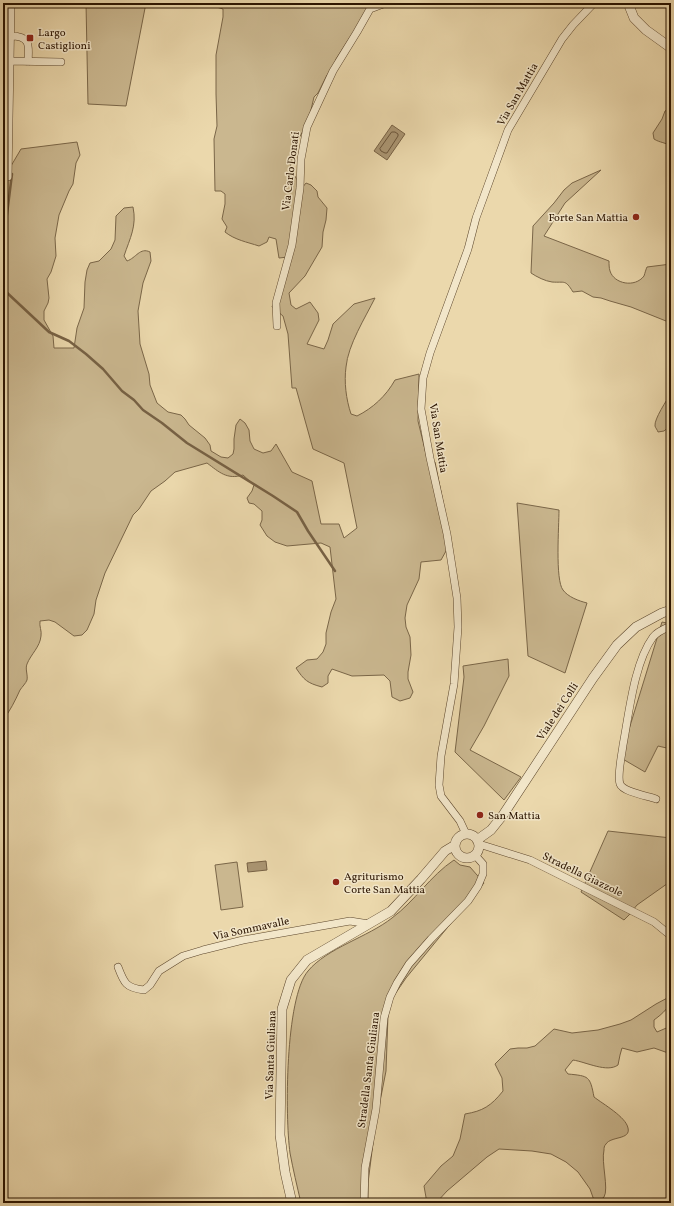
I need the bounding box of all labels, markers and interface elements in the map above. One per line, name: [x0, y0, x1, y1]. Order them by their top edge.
place label: Largo Castiglioni: [38, 26, 91, 54]
marker: Largo Castiglioni: [25, 33, 35, 43]
street label: Via San Mattia: [494, 60, 543, 129]
street label: Via Carlo Donati: [279, 131, 304, 212]
place label: Forte San Mattia: [548, 211, 629, 226]
marker: Forte San Mattia: [631, 212, 641, 222]
street label: Via San Mattia: [425, 402, 451, 475]
street label: Viale dei Colli: [534, 680, 583, 744]
place label: San Mattia: [488, 809, 541, 824]
marker: San Mattia: [475, 810, 485, 820]
street label: Stradella Giazzole: [540, 849, 625, 901]
place label: Agriturismo Corte San Mattia: [344, 870, 426, 898]
marker: Agriturismo Corte San Mattia: [331, 877, 341, 887]
street label: Via Sommavalle: [212, 914, 291, 945]
street label: Via Santa Giuliana: [262, 1010, 281, 1100]
street label: Stradella Santa Giuliana: [355, 1011, 384, 1129]

